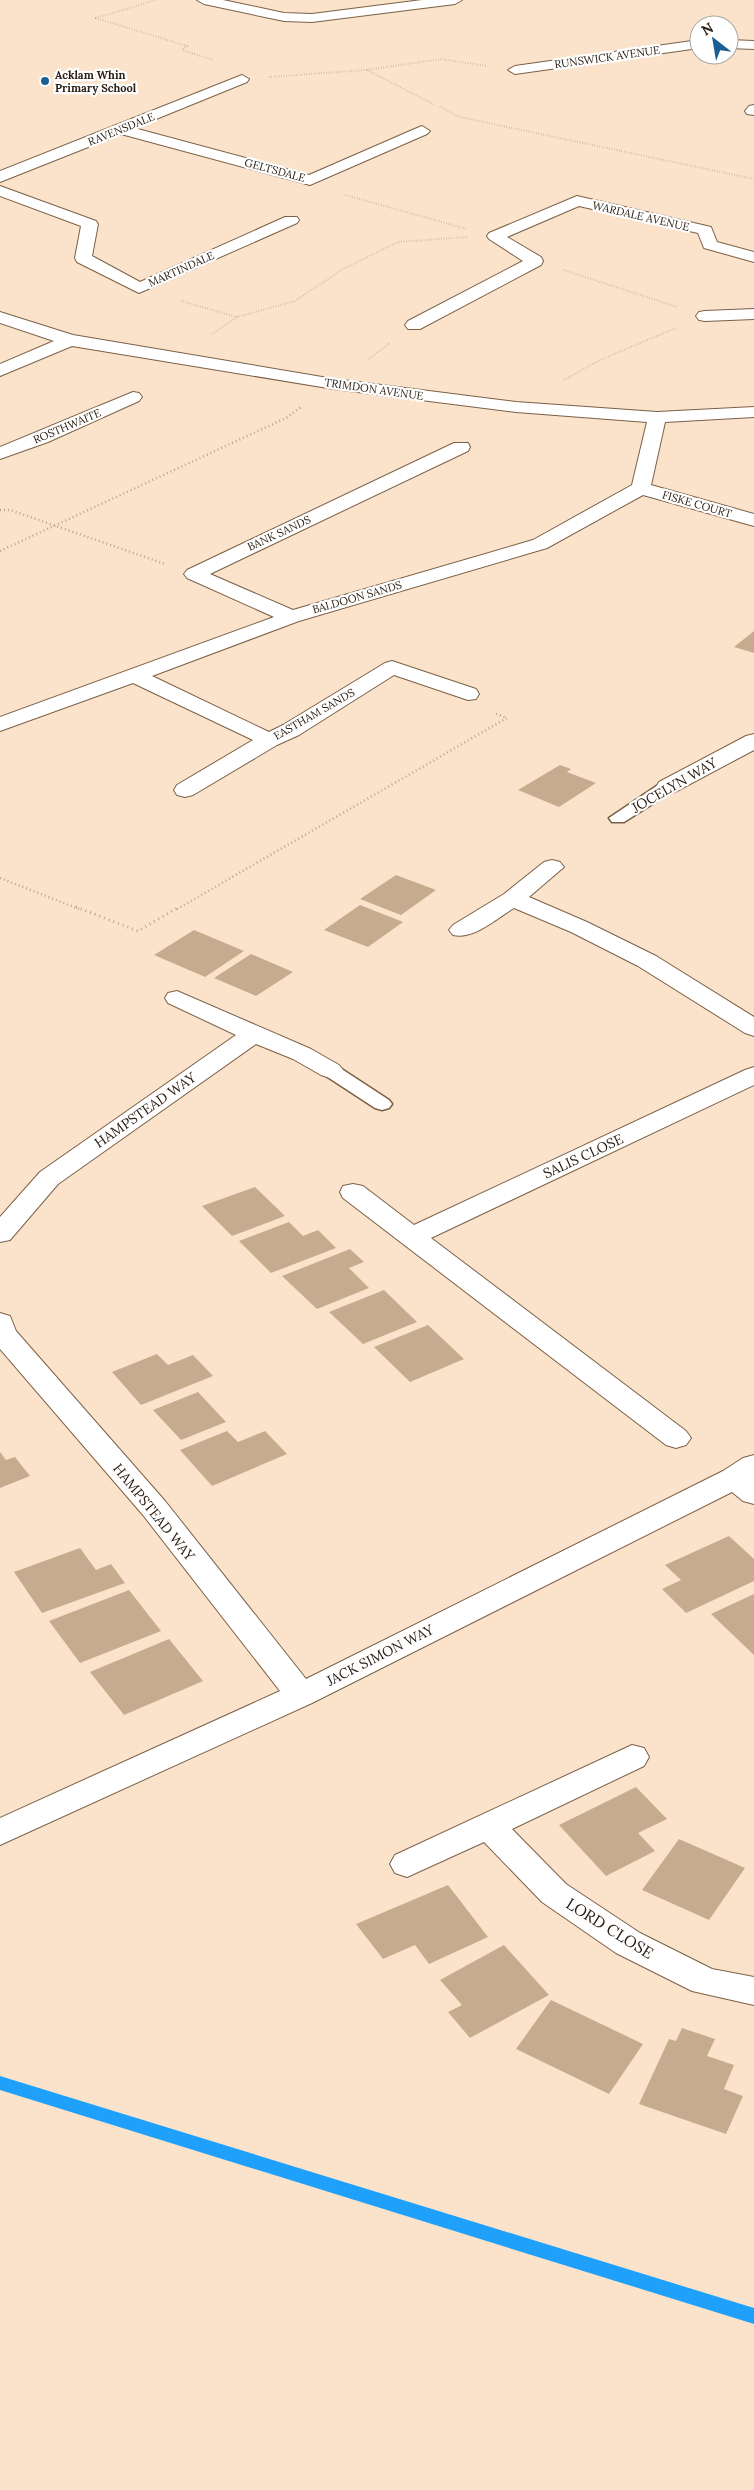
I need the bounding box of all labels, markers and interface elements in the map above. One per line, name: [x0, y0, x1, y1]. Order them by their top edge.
north arrow: [689, 15, 739, 65]
text: N: [698, 18, 717, 39]
street label: RUNSWICK AVENUE: [553, 43, 661, 71]
place label: Acklam Whin Primary School: [55, 68, 137, 95]
marker: Acklam Whin Primary School: [39, 75, 51, 87]
street label: RAVENSDALE: [86, 109, 157, 149]
street label: GELTSDALE: [243, 155, 307, 185]
street label: WARDALE AVENUE: [591, 198, 691, 234]
street label: MARTINDALE: [146, 248, 216, 290]
street label: TRIMDON AVENUE: [324, 375, 425, 403]
street label: ROSTHWAITE: [31, 405, 103, 447]
street label: FISKE COURT: [661, 487, 733, 521]
street label: BANK SANDS: [245, 512, 313, 554]
street label: BALDOON SANDS: [311, 578, 403, 616]
street label: EASTHAM SANDS: [271, 685, 357, 743]
street label: JOCELYN WAY: [627, 753, 721, 817]
street label: HAMPSTEAD WAY: [91, 1068, 200, 1152]
street label: SALIS CLOSE: [540, 1129, 626, 1182]
street label: HAMPSTEAD WAY: [109, 1460, 199, 1565]
street label: JACK SIMON WAY: [323, 1620, 438, 1690]
street label: LORD CLOSE: [563, 1893, 658, 1963]

